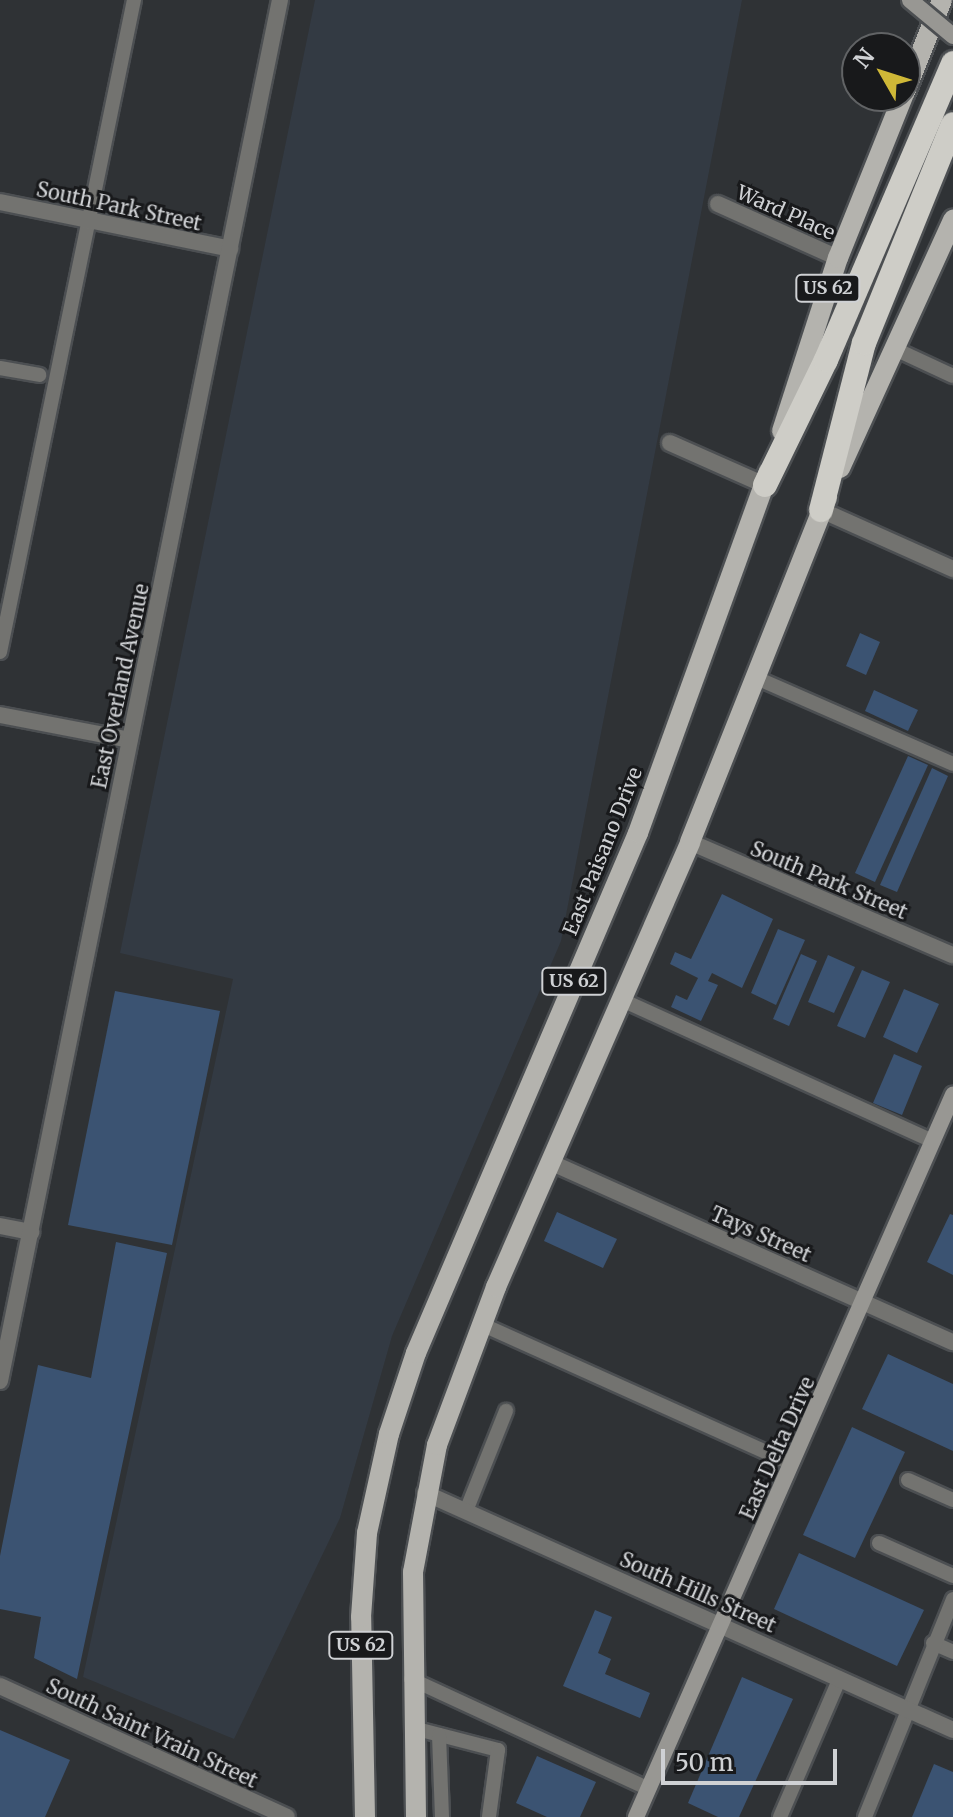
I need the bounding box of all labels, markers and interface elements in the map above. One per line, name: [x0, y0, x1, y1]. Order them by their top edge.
north arrow: [841, 32, 921, 112]
text: N: [848, 43, 880, 74]
street label: South Park Street: [34, 177, 204, 235]
street label: Ward Place: [733, 180, 839, 244]
road number: US 62: [794, 274, 862, 302]
street label: East Overland Avenue: [87, 581, 153, 791]
street label: East Paisano Drive: [557, 764, 647, 938]
street label: South Park Street: [747, 836, 911, 924]
road number: US 62: [540, 967, 608, 995]
street label: Tays Street: [707, 1201, 815, 1267]
street label: East Delta Drive: [735, 1373, 819, 1523]
street label: South Hills Street: [616, 1547, 780, 1637]
road number: US 62: [327, 1631, 395, 1659]
street label: South Saint Vrain Street: [43, 1673, 261, 1793]
scale bar: [665, 1733, 841, 1783]
text: 50 m: [675, 1747, 734, 1778]

